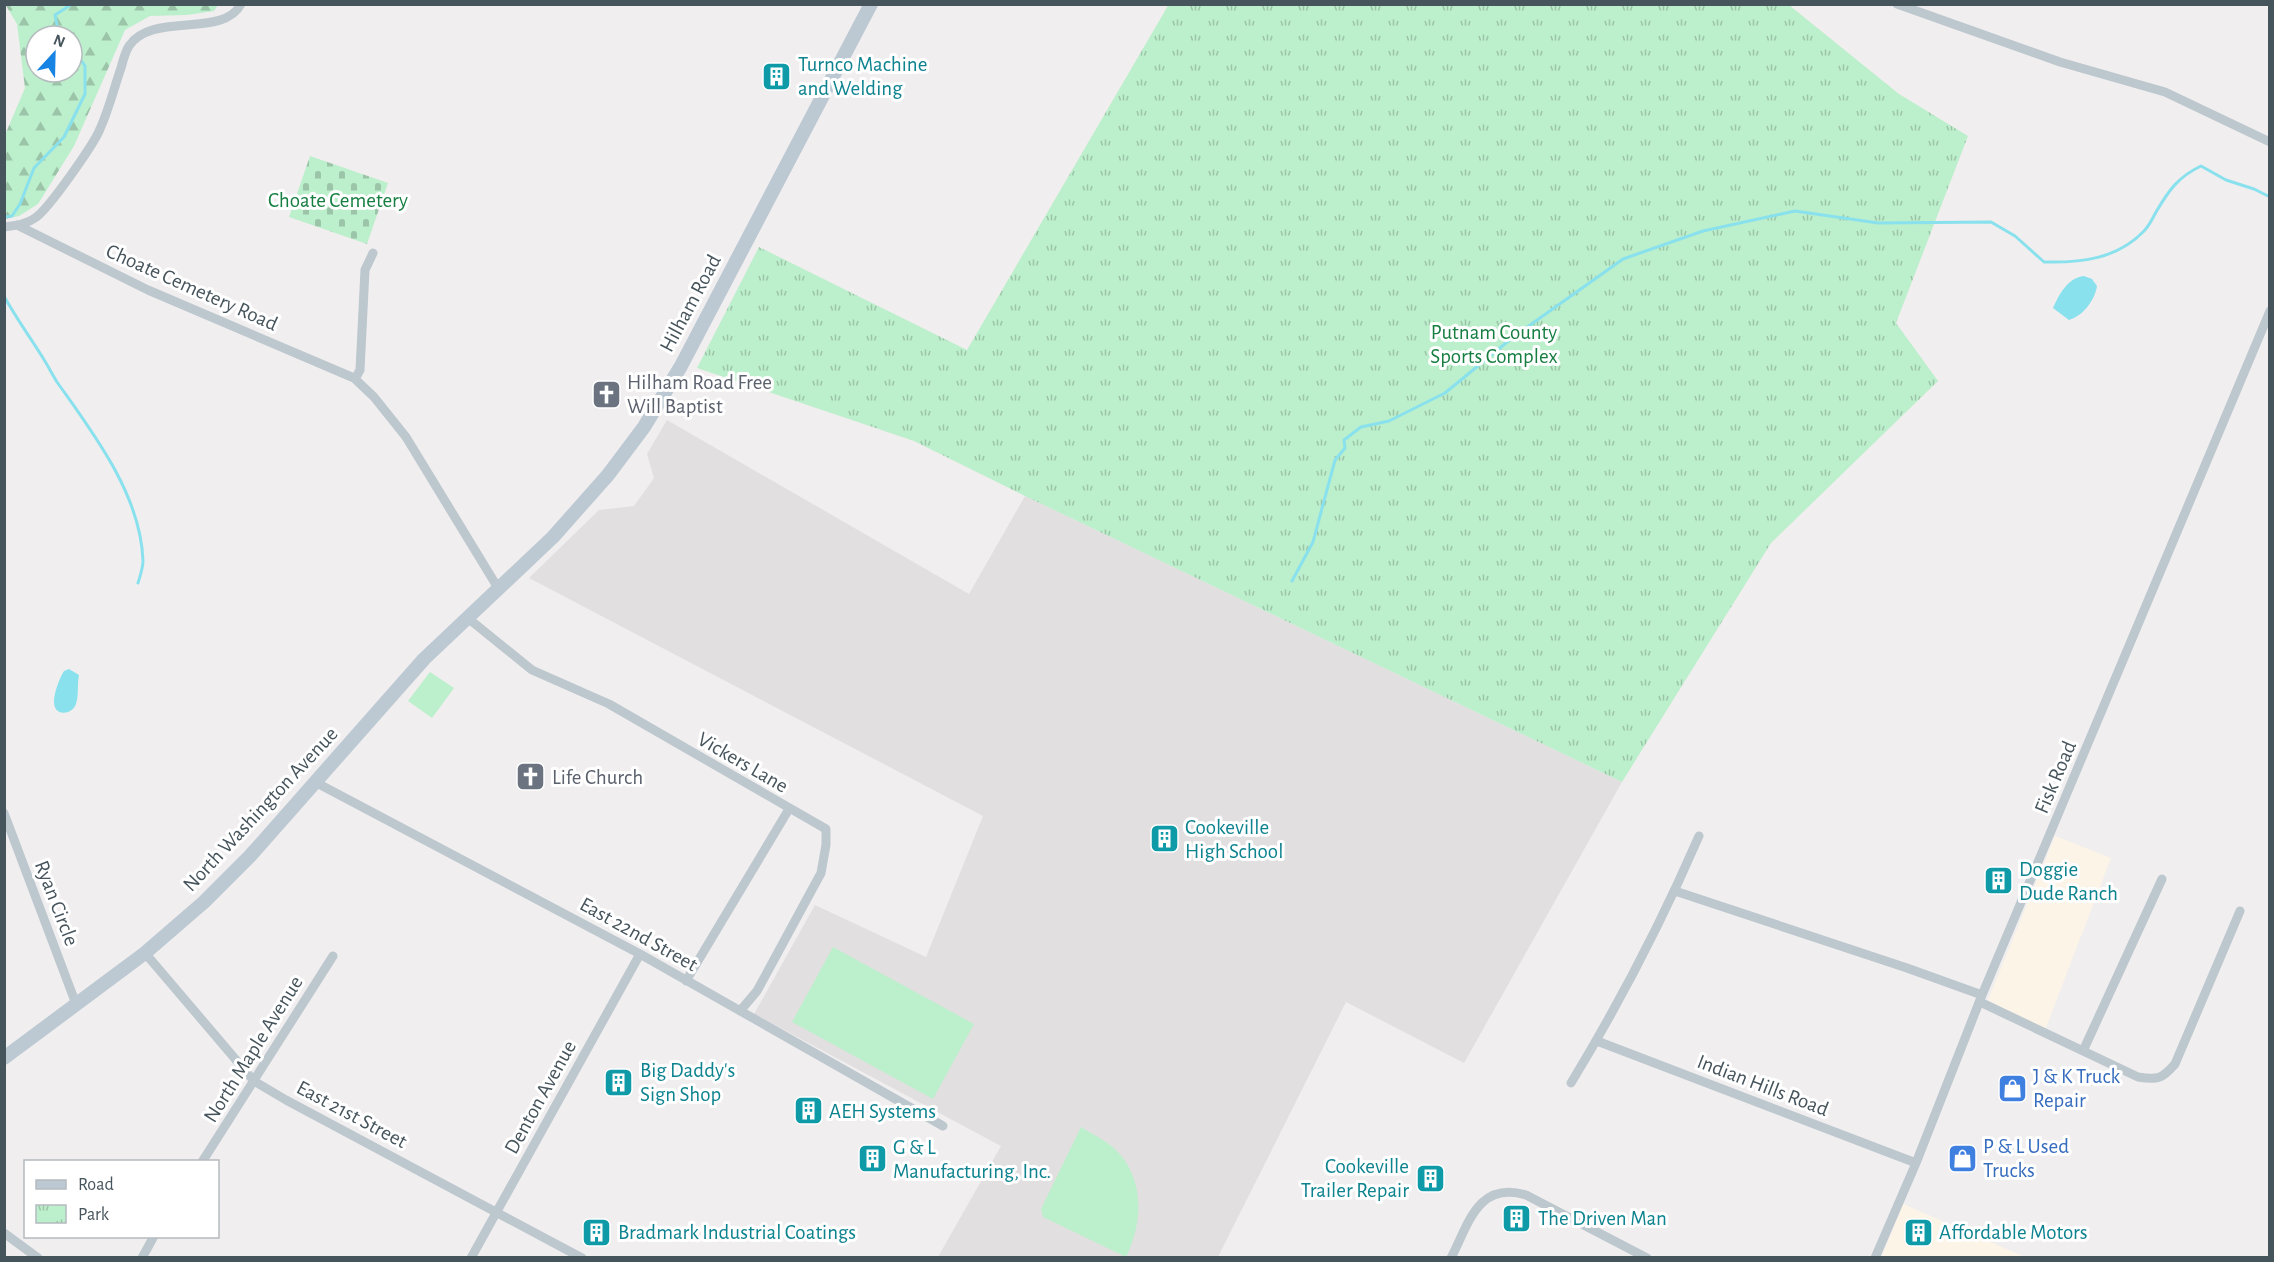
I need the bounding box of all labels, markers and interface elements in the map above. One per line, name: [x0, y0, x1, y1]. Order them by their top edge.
north arrow: [24, 24, 84, 84]
text: N: [51, 32, 67, 51]
place label: Turnco Machine and Welding: [798, 54, 927, 99]
building icon: Turnco Machine and Welding: [761, 60, 793, 92]
park label: Choate Cemetery: [268, 190, 408, 211]
street label: Choate Cemetery Road: [103, 240, 281, 335]
street label: Hilham Road: [656, 251, 725, 355]
park label: Putnam County Sports Complex: [1430, 322, 1558, 367]
place label: Hilham Road Free Will Baptist: [627, 372, 772, 417]
church icon: Hilham Road Free Will Baptist: [590, 378, 622, 410]
street label: North Washington Avenue: [179, 723, 342, 896]
street label: Vickers Lane: [694, 728, 792, 797]
street label: Fisk Road: [2031, 738, 2080, 817]
church icon: Life Church: [515, 761, 547, 793]
place label: Life Church: [552, 767, 643, 788]
place label: Cookeville High School: [1185, 817, 1283, 862]
building icon: Cookeville High School: [1148, 823, 1180, 855]
street label: Ryan Circle: [31, 858, 82, 949]
place label: Doggie Dude Ranch: [2019, 859, 2118, 904]
building icon: Doggie Dude Ranch: [1982, 865, 2014, 897]
street label: East 22nd Street: [576, 893, 701, 976]
street label: North Maple Avenue: [200, 972, 307, 1126]
street label: Denton Avenue: [501, 1037, 580, 1157]
street label: Indian Hills Road: [1694, 1051, 1831, 1120]
place label: Big Daddy's Sign Shop: [640, 1060, 735, 1105]
building icon: Big Daddy's Sign Shop: [603, 1066, 635, 1098]
place label: J & K Truck Repair: [2033, 1066, 2120, 1111]
shop icon: J & K Truck Repair: [1996, 1072, 2028, 1104]
street label: East 21st Street: [293, 1077, 411, 1152]
building icon: AEH Systems: [792, 1095, 824, 1127]
place label: AEH Systems: [829, 1101, 936, 1122]
place label: P & L Used Trucks: [1983, 1136, 2069, 1181]
place label: G & L Manufacturing, Inc.: [893, 1137, 1051, 1182]
shop icon: P & L Used Trucks: [1946, 1142, 1978, 1174]
building icon: G & L Manufacturing, Inc.: [856, 1143, 888, 1175]
place label: Cookeville Trailer Repair: [1301, 1156, 1409, 1201]
legend: [24, 1160, 219, 1238]
building icon: Cookeville Trailer Repair: [1414, 1162, 1446, 1194]
text: Road: [78, 1176, 114, 1194]
building icon: The Driven Man: [1501, 1202, 1533, 1234]
text: Park: [78, 1206, 110, 1224]
place label: The Driven Man: [1538, 1208, 1667, 1229]
building icon: Bradmark Industrial Coatings: [581, 1216, 613, 1248]
building icon: Affordable Motors: [1902, 1216, 1934, 1248]
place label: Bradmark Industrial Coatings: [618, 1222, 856, 1243]
place label: Affordable Motors: [1939, 1222, 2088, 1243]

